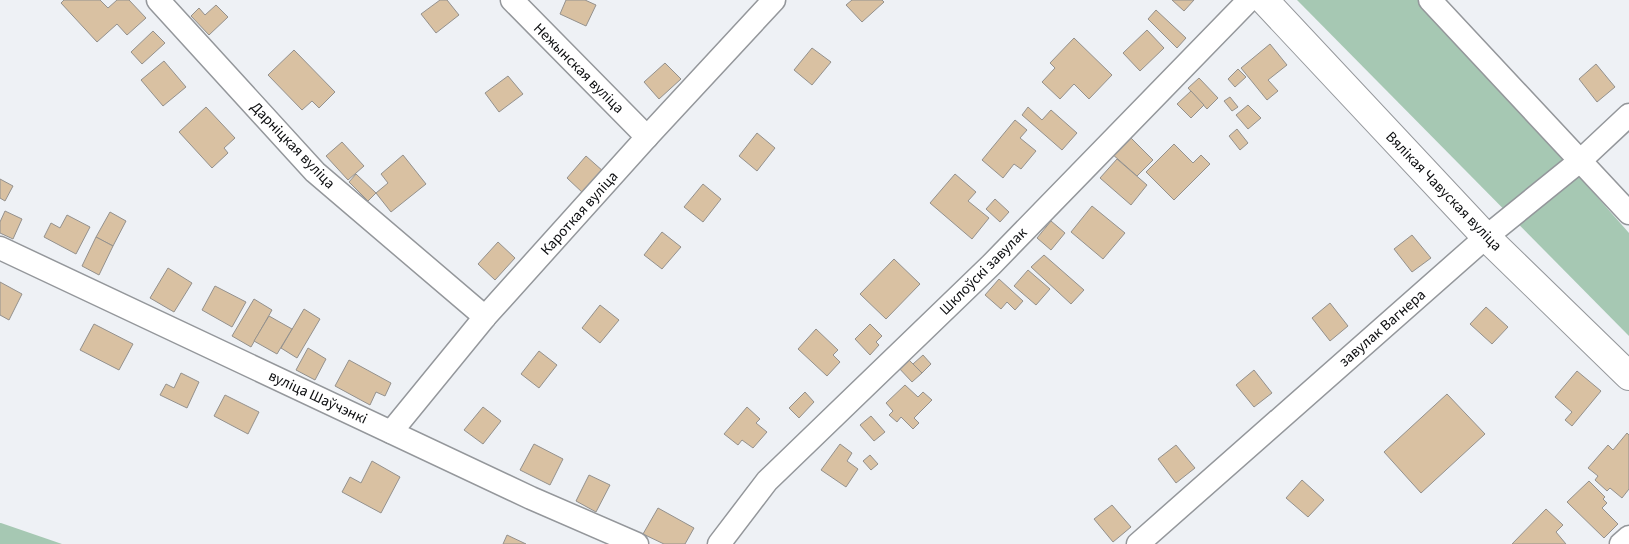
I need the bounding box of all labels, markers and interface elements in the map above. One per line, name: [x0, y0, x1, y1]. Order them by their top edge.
street label: Нежынская вуліца: [529, 18, 629, 118]
street label: Дарніцкая вуліца: [246, 97, 340, 194]
street label: Вялікая Чавуская вуліца: [1381, 127, 1506, 256]
street label: Кароткая вуліца: [536, 167, 623, 260]
street label: Шклоўскі завулак: [935, 222, 1032, 320]
street label: завулак Вагнера: [1334, 285, 1430, 372]
street label: вуліца Шаўчэнкі: [265, 365, 371, 430]

